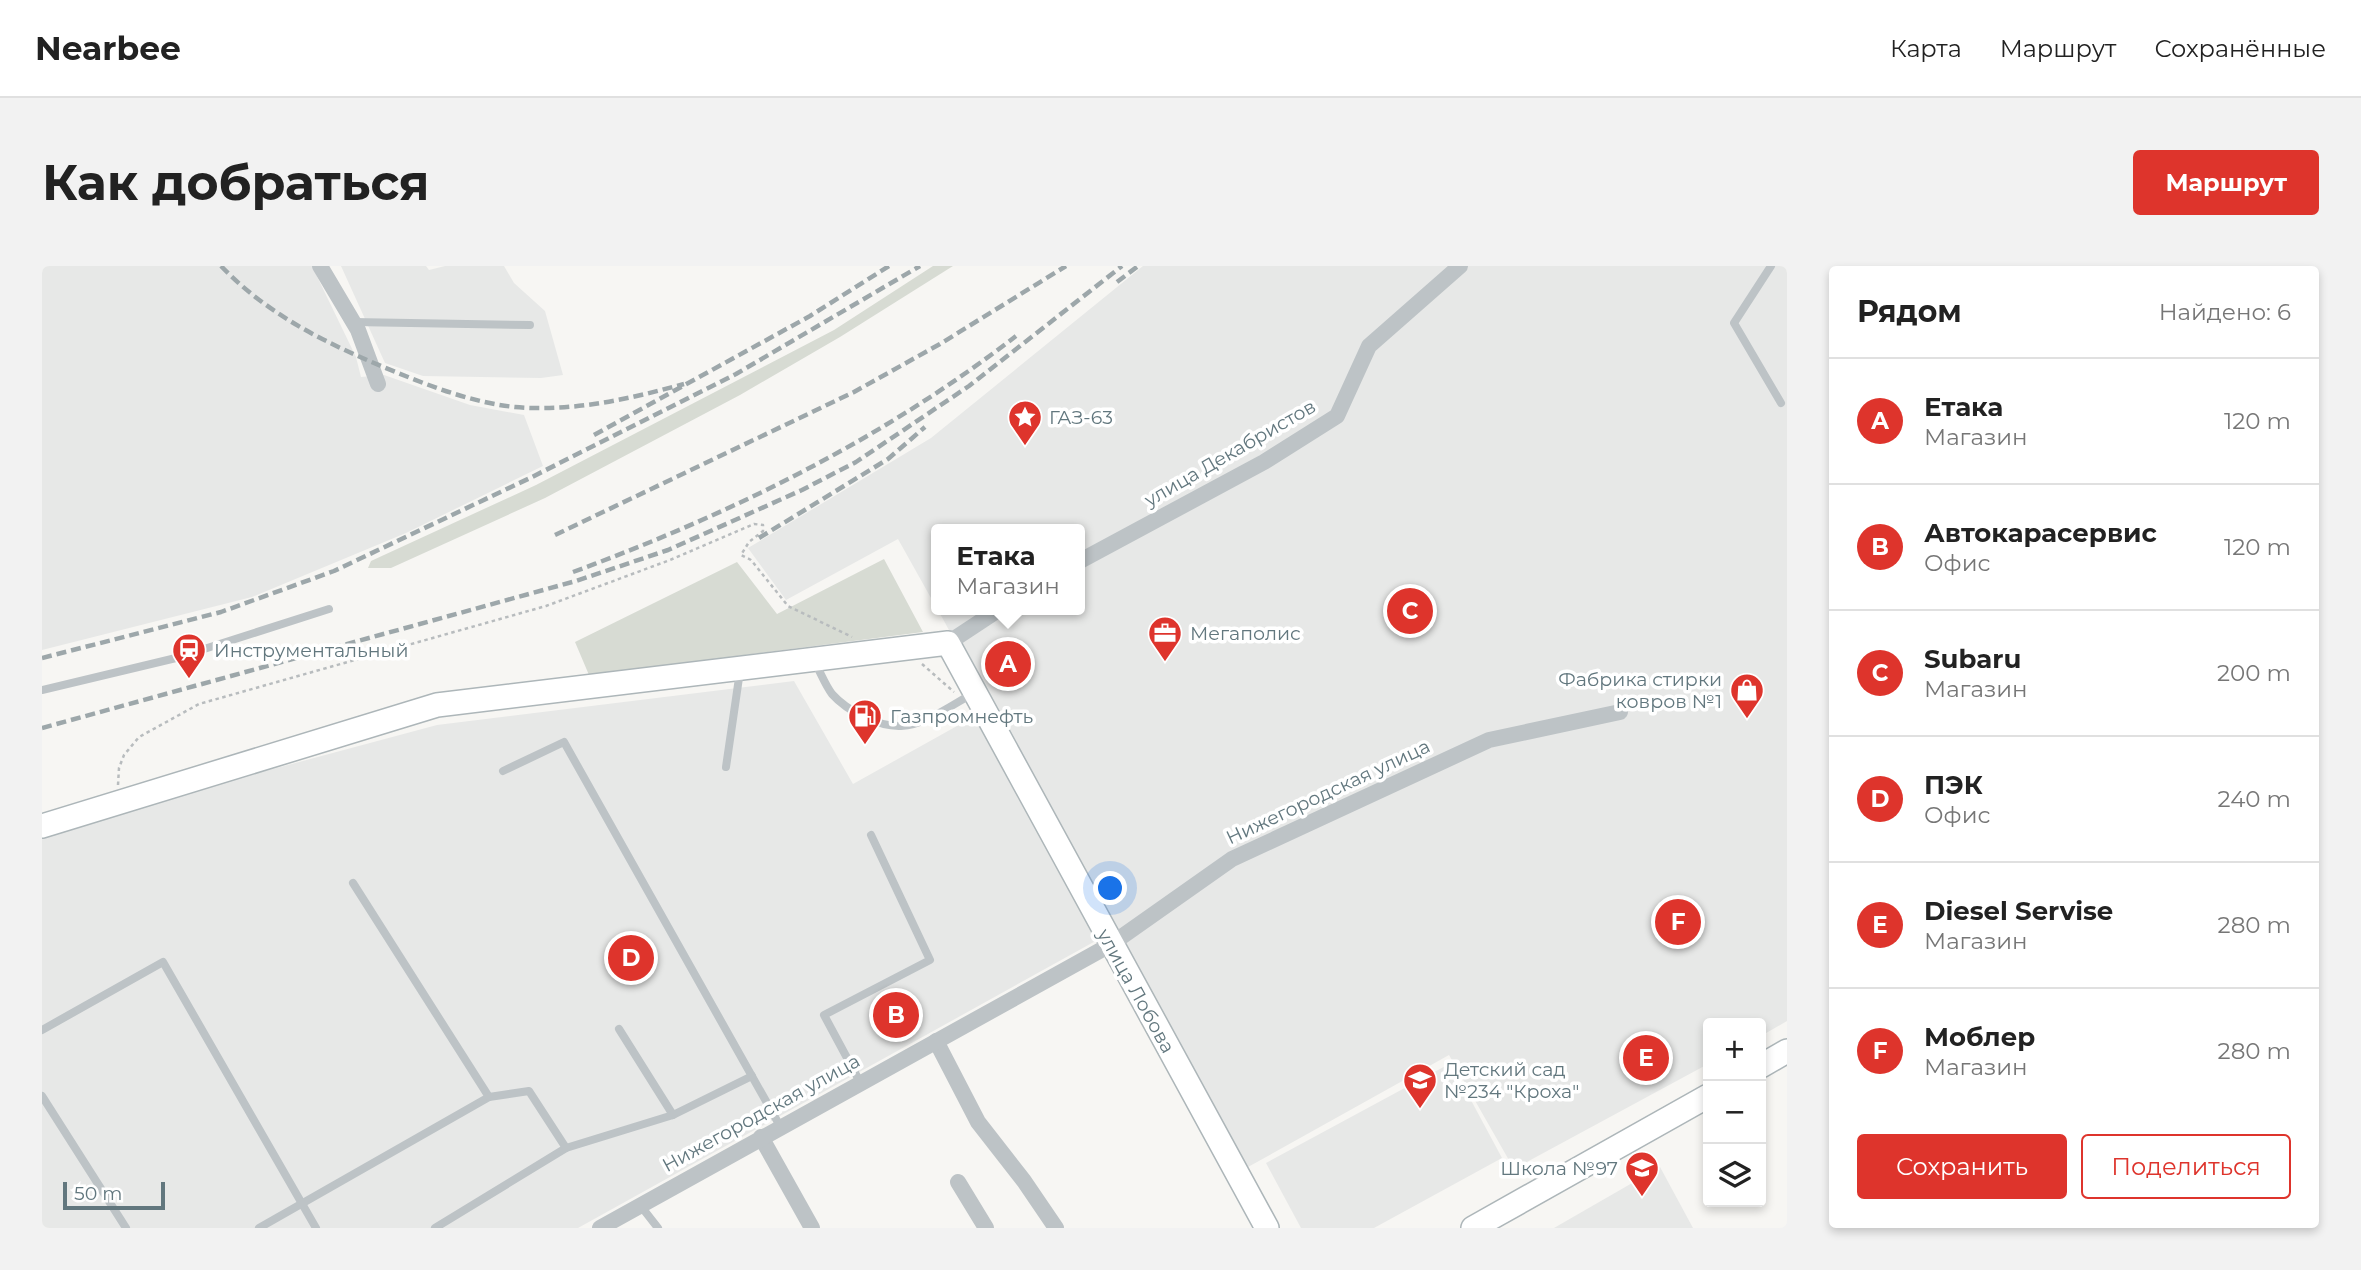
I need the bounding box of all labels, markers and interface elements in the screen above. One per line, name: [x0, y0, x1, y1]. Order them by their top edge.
text: Nearbee: [35, 28, 181, 68]
text: Карта: [1890, 34, 1962, 63]
text: Маршрут: [2000, 34, 2116, 63]
text: Сохранённые: [2154, 34, 2326, 63]
button: Маршрут: [2133, 150, 2319, 215]
text: Как добраться: [42, 153, 430, 212]
text: Рядом: [1857, 293, 1962, 330]
text: Найдено: 6: [2159, 298, 2291, 326]
text: Етака: [1924, 391, 2003, 423]
street label: улица Декабристов: [1139, 395, 1320, 512]
place icon: ГАЗ-63: [1006, 398, 1044, 447]
place label: ГАЗ-63: [1049, 406, 1113, 429]
text: A: [1871, 407, 1889, 435]
text: 120 m: [2224, 407, 2291, 435]
text: Магазин: [1924, 423, 2028, 451]
text: Автокарасервис: [1924, 517, 2157, 549]
popup: [931, 524, 1085, 615]
text: B: [1871, 533, 1889, 561]
text: 120 m: [2224, 533, 2291, 561]
text: Етака: [956, 540, 1035, 572]
text: Офис: [1924, 549, 1990, 577]
text: Магазин: [956, 572, 1060, 600]
pin: C: [1387, 585, 1433, 637]
office icon: Мегаполис: [1146, 614, 1184, 663]
place label: Мегаполис: [1190, 622, 1301, 645]
station icon: Инструментальный: [170, 631, 208, 680]
pin: A: [985, 638, 1031, 690]
place label: Инструментальный: [214, 639, 409, 662]
text: Subaru: [1924, 643, 2021, 675]
text: C: [1872, 659, 1888, 687]
text: 200 m: [2217, 659, 2291, 687]
place label: Фабрика стирки ковров №1: [1558, 668, 1722, 713]
shop icon: Фабрика стирки ковров №1: [1728, 671, 1766, 720]
text: Магазин: [1924, 675, 2028, 703]
fuel station icon: Газпромнефть: [846, 697, 884, 746]
place label: Газпромнефть: [890, 705, 1034, 728]
street label: Нижегородская улица: [1222, 735, 1434, 849]
text: ПЭК: [1924, 769, 1983, 801]
text: D: [1871, 785, 1890, 813]
text: 240 m: [2218, 785, 2291, 813]
text: Офис: [1924, 801, 1990, 829]
your location: [1093, 871, 1127, 905]
text: Diesel Servise: [1924, 895, 2113, 927]
pin: F: [1655, 896, 1701, 948]
text: E: [1872, 911, 1888, 939]
text: 280 m: [2218, 911, 2291, 939]
street label: улица Лобова: [1092, 924, 1180, 1057]
text: Магазин: [1924, 927, 2028, 955]
pin: D: [608, 932, 654, 984]
pin: B: [873, 989, 919, 1041]
map controls: [1703, 1018, 1766, 1207]
button: +: [1703, 1018, 1766, 1081]
text: Моблер: [1924, 1021, 2035, 1053]
pin: E: [1623, 1032, 1669, 1084]
text: F: [1873, 1037, 1887, 1065]
text: 280 m: [2218, 1037, 2291, 1065]
street label: Нижегородская улица: [658, 1049, 864, 1177]
text: Магазин: [1924, 1053, 2028, 1081]
place label: Детский сад №234 "Кроха": [1444, 1058, 1579, 1103]
school or university icon: Детский сад №234 "Кроха": [1401, 1061, 1439, 1110]
button: −: [1703, 1081, 1766, 1144]
button: Сохранить: [1857, 1134, 2067, 1199]
button: Поделиться: [2081, 1134, 2291, 1199]
button: layers: [1703, 1144, 1766, 1207]
school or university icon: Школа №97: [1623, 1149, 1661, 1198]
place label: Школа №97: [1500, 1157, 1618, 1180]
scale bar: [63, 1179, 164, 1211]
text: 50 m: [74, 1182, 122, 1205]

